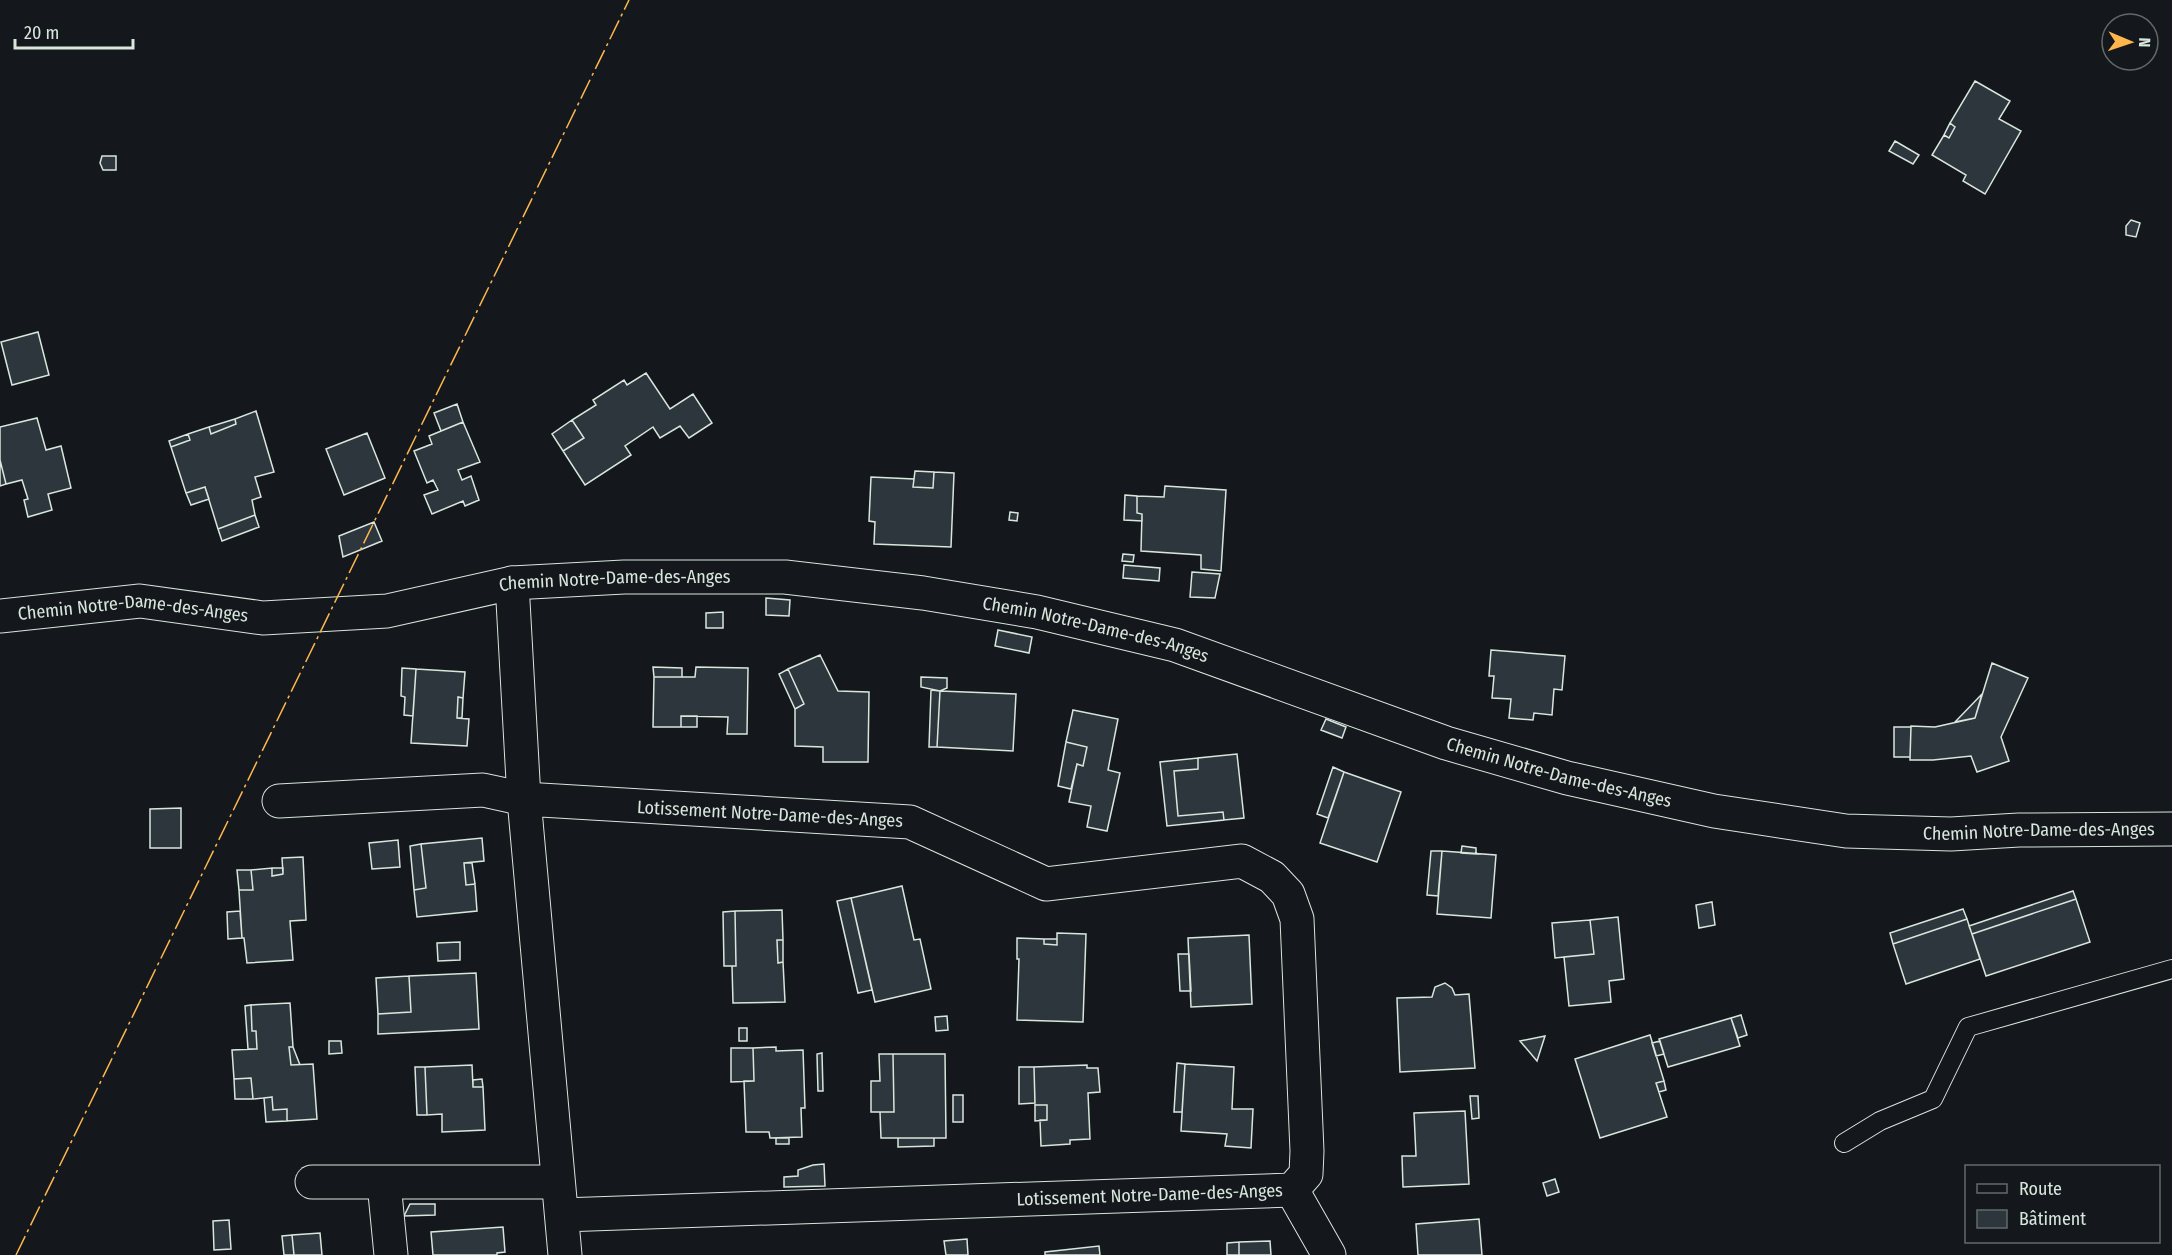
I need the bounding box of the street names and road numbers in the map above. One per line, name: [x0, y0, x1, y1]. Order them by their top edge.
street label: Chemin Notre-Dame-des-Anges: [497, 566, 731, 597]
street label: Chemin Notre-Dame-des-Anges: [17, 590, 250, 627]
street label: Chemin Notre-Dame-des-Anges: [981, 592, 1212, 667]
street label: Chemin Notre-Dame-des-Anges: [1444, 733, 1674, 812]
street label: Lotissement Notre-Dame-des-Anges: [637, 796, 904, 832]
street label: Chemin Notre-Dame-des-Anges: [1923, 818, 2155, 845]
street label: Lotissement Notre-Dame-des-Anges: [1016, 1179, 1283, 1210]

